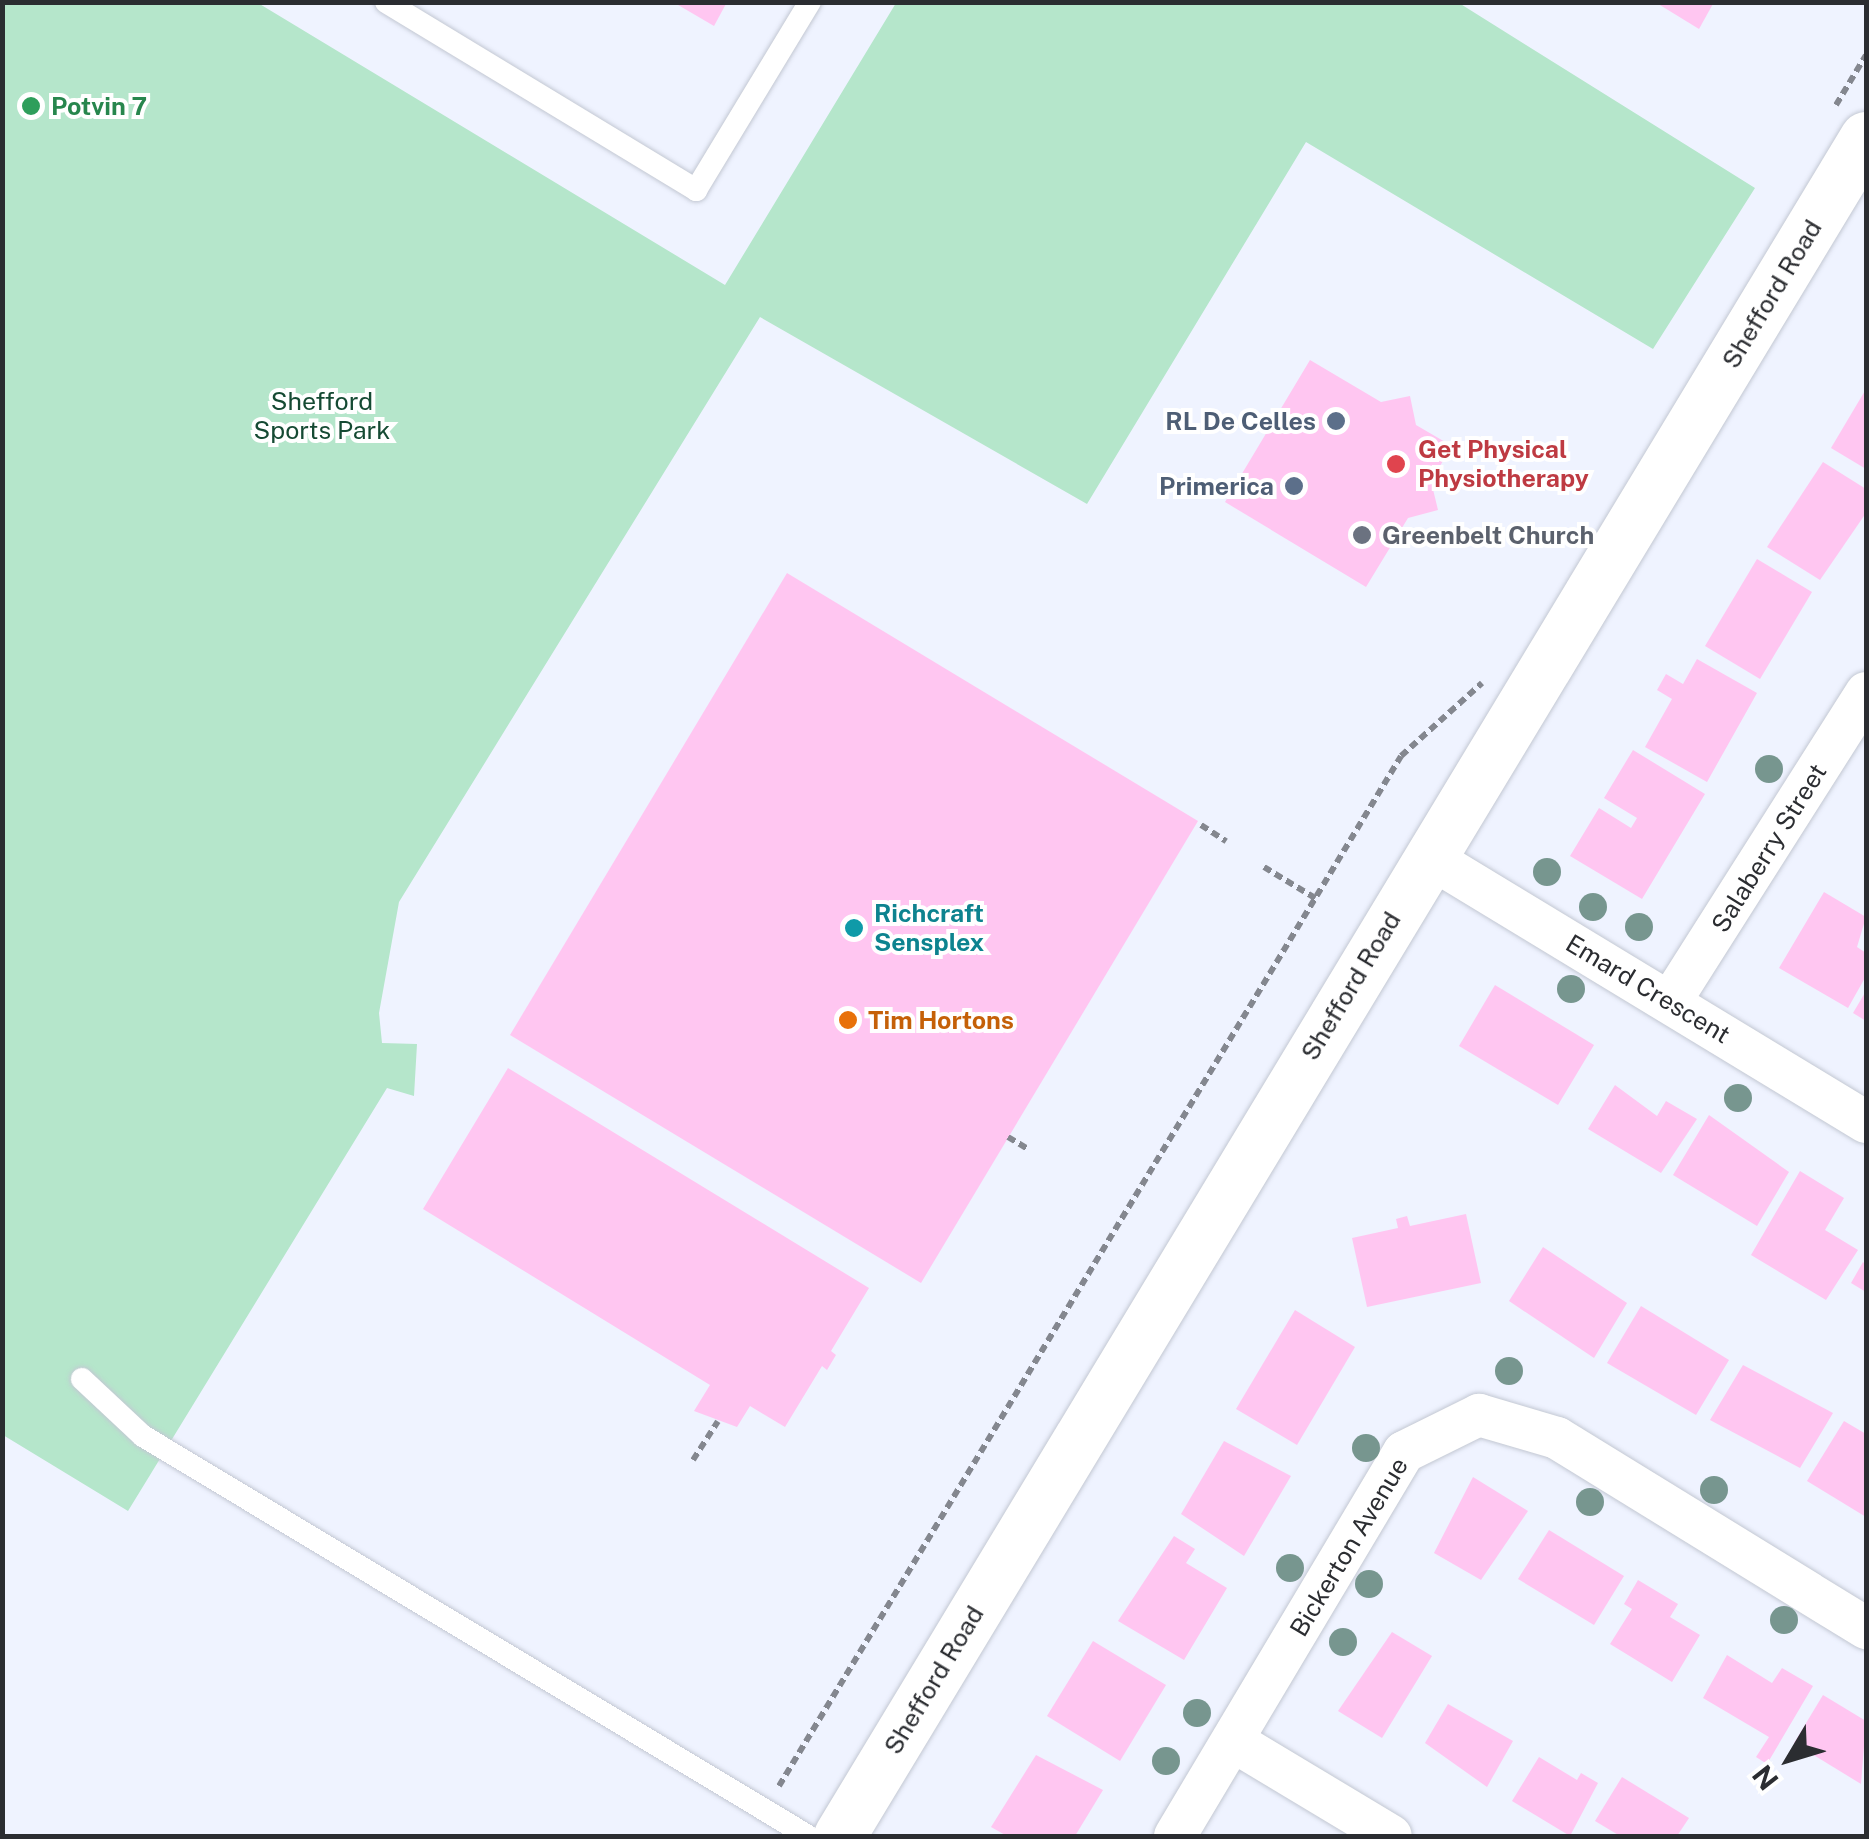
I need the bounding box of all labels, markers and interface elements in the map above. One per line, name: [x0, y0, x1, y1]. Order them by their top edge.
place label: Potvin 7: [51, 91, 147, 121]
marker: Potvin 7: [20, 95, 42, 117]
street label: Shefford Road: [1716, 214, 1828, 374]
park label: Shefford Sports Park: [254, 387, 390, 446]
place label: RL De Celles: [1165, 406, 1316, 436]
marker: RL De Celles: [1325, 410, 1347, 432]
place label: Get Physical Physiotherapy: [1418, 435, 1589, 494]
marker: Get Physical Physiotherapy: [1383, 451, 1409, 477]
place label: Primerica: [1159, 471, 1274, 501]
marker: Primerica: [1283, 475, 1305, 497]
place label: Greenbelt Church: [1382, 520, 1594, 550]
marker: Greenbelt Church: [1351, 524, 1373, 546]
street label: Salaberry Street: [1705, 758, 1833, 938]
place label: Richcraft Sensplex: [874, 899, 984, 958]
street label: Shefford Road: [1295, 906, 1407, 1066]
marker: Richcraft Sensplex: [843, 917, 865, 939]
street label: Emard Crescent: [1561, 928, 1735, 1050]
place label: Tim Hortons: [868, 1005, 1014, 1035]
marker: Tim Hortons: [837, 1009, 859, 1031]
street label: Bickerton Avenue: [1284, 1452, 1414, 1642]
street label: Shefford Road: [878, 1600, 990, 1760]
north arrow: [1739, 1709, 1839, 1809]
text: N: [1745, 1759, 1785, 1797]

